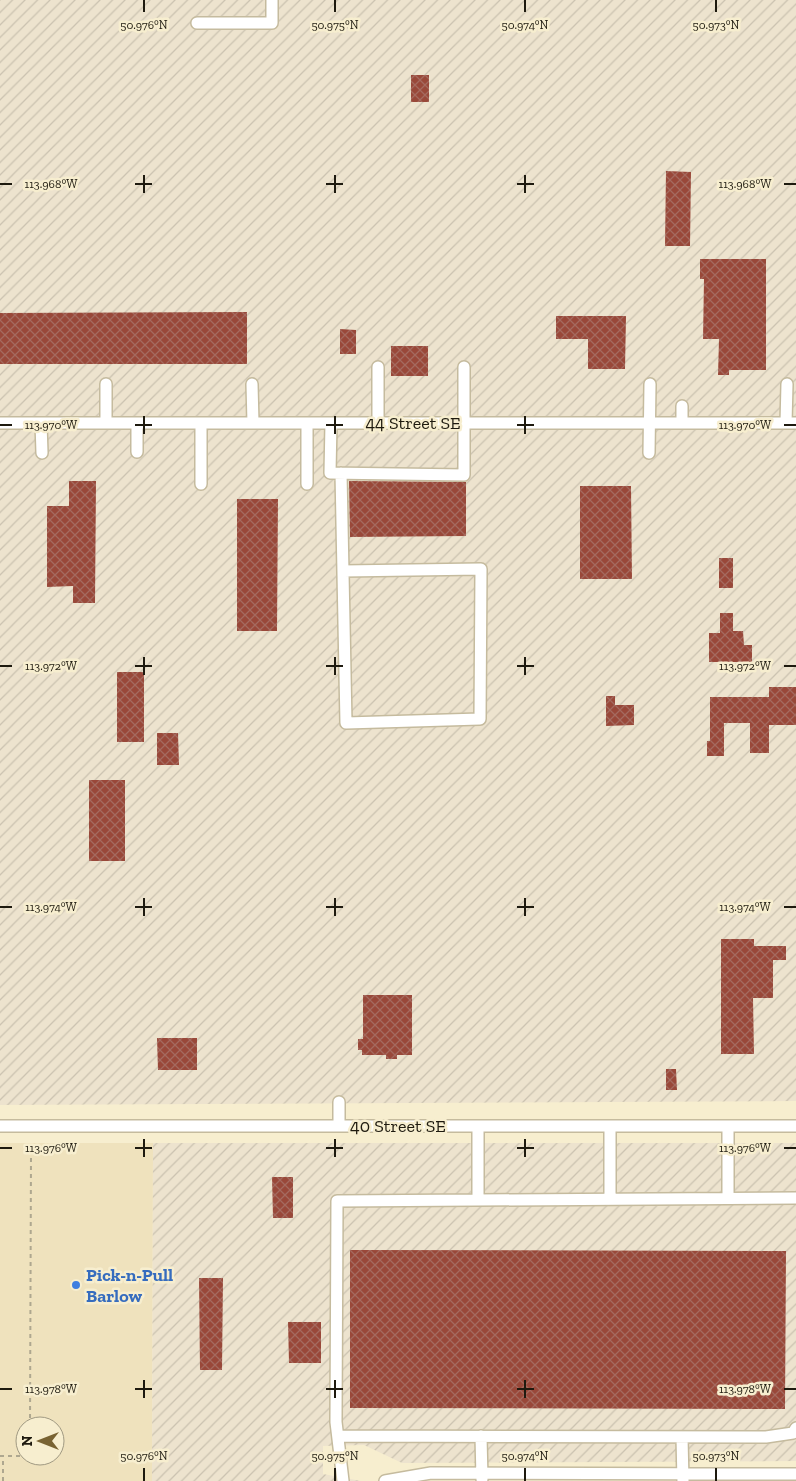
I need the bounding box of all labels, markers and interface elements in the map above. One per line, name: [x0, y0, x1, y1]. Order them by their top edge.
text: 50.976°N: [120, 18, 168, 32]
text: 50.975°N: [311, 18, 359, 32]
text: 50.974°N: [502, 18, 549, 32]
text: 50.973°N: [693, 18, 740, 32]
text: 113.968°W: [25, 177, 78, 191]
text: 113.968°W: [719, 177, 772, 191]
street label: 44 Street SE: [365, 412, 461, 434]
text: 113.970°W: [25, 418, 78, 432]
text: 113.970°W: [719, 418, 772, 432]
text: 113.972°W: [25, 659, 78, 673]
text: 113.972°W: [719, 659, 772, 673]
text: 113.974°W: [25, 900, 78, 914]
text: 113.974°W: [719, 900, 772, 914]
street label: 40 Street SE: [350, 1115, 446, 1137]
text: 113.976°W: [25, 1141, 78, 1155]
text: 113.976°W: [719, 1141, 772, 1155]
place label: Pick-n-Pull Barlow: [86, 1264, 173, 1307]
marker: Pick-n-Pull Barlow: [70, 1279, 82, 1291]
text: 113.978°W: [25, 1382, 78, 1396]
text: 113.978°W: [719, 1382, 772, 1396]
north arrow: [15, 1416, 65, 1466]
text: N: [19, 1435, 36, 1446]
text: 50.976°N: [120, 1449, 168, 1463]
text: 50.975°N: [311, 1449, 359, 1463]
text: 50.974°N: [502, 1449, 549, 1463]
text: 50.973°N: [693, 1449, 740, 1463]

